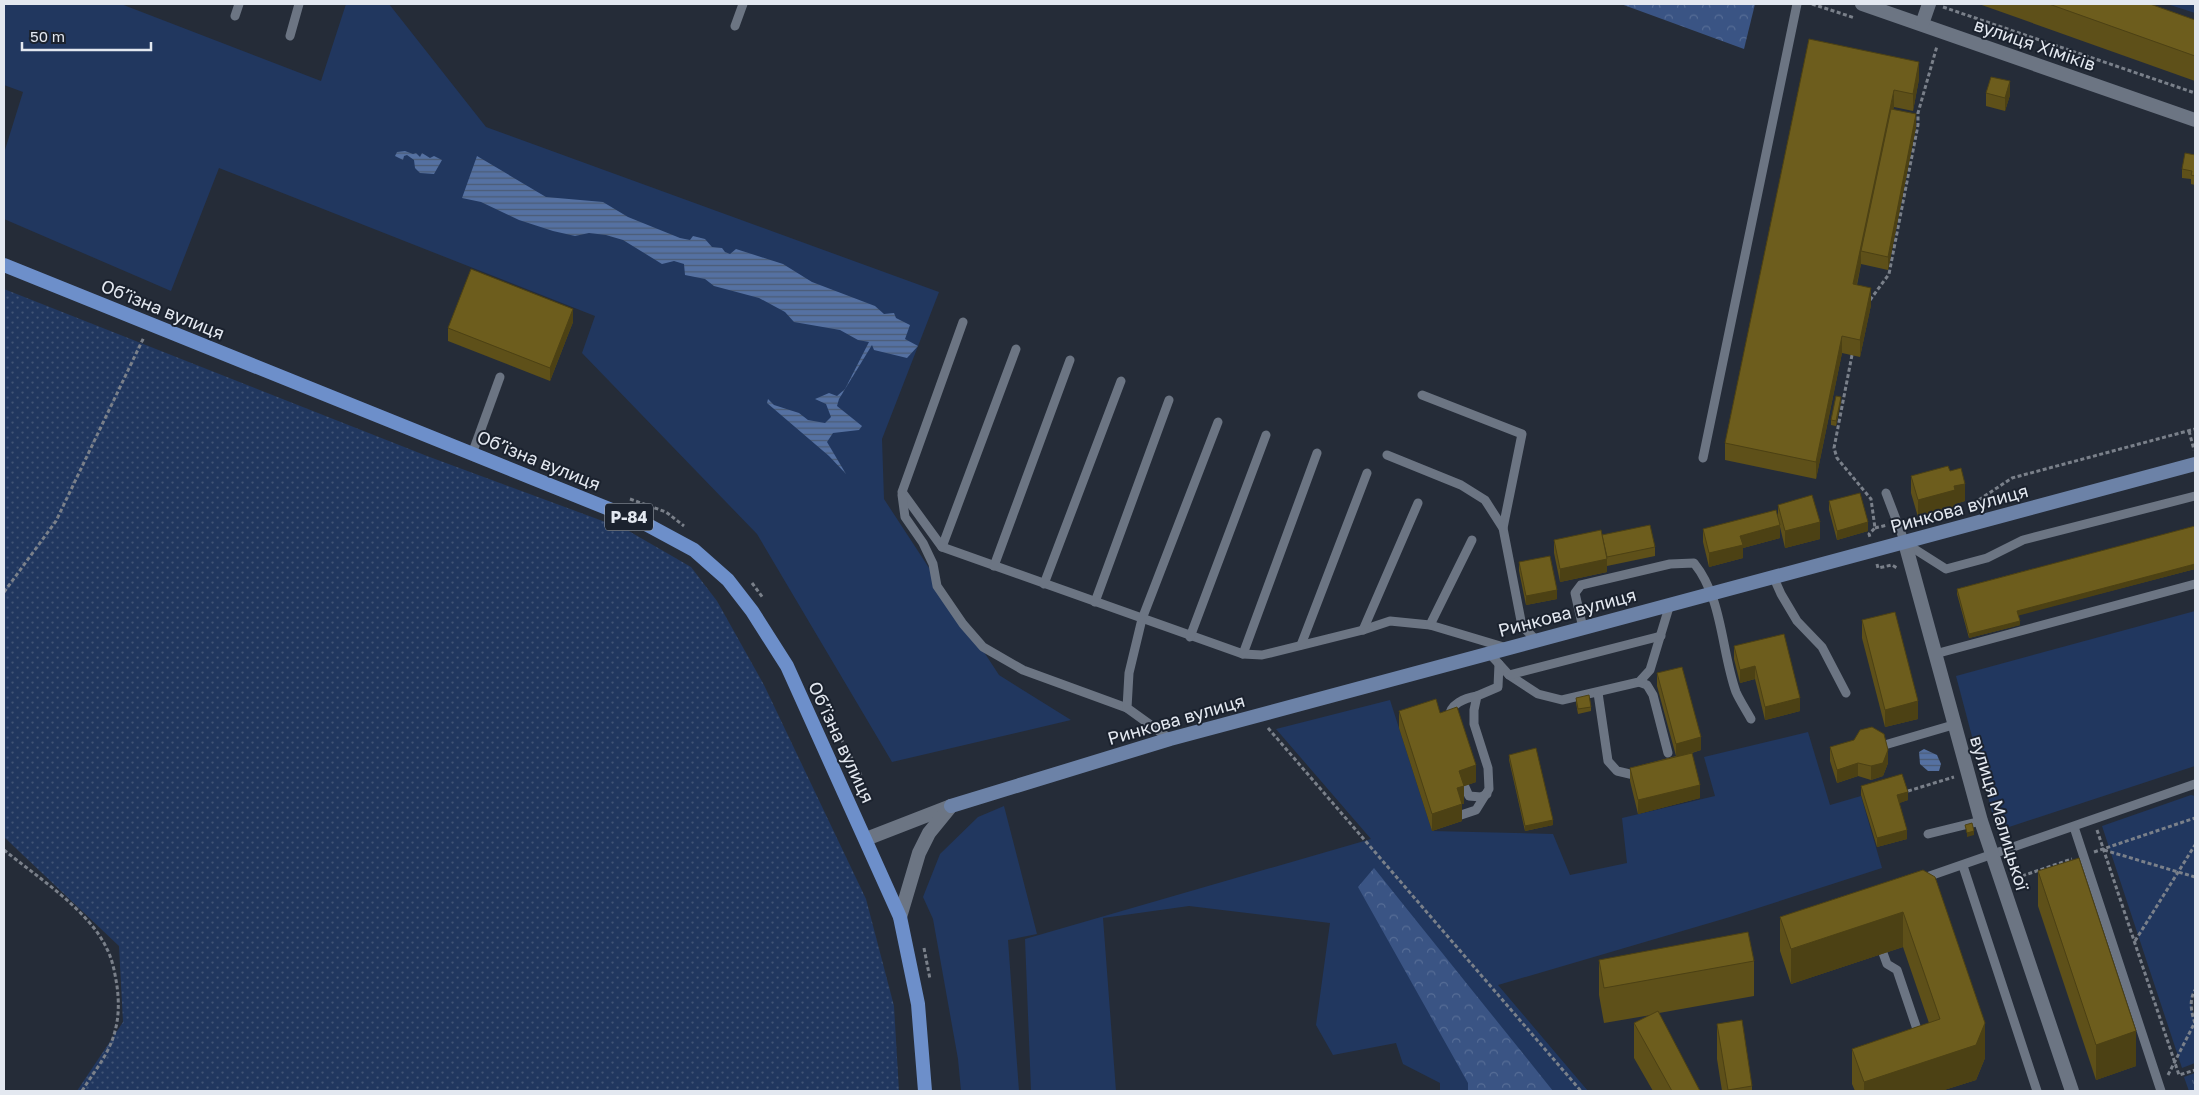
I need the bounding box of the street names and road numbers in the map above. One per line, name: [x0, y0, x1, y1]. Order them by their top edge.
street label: вулиця Хіміків: [1971, 13, 2099, 75]
street label: Обʼїзна вулиця: [98, 274, 228, 344]
street label: Обʼїзна вулиця: [474, 425, 604, 495]
street label: Ринкова вулиця: [1888, 479, 2030, 537]
road number: Р-84: [605, 504, 653, 530]
street label: Ринкова вулиця: [1496, 583, 1638, 641]
street label: Обʼїзна вулиця: [804, 678, 880, 806]
street label: Ринкова вулиця: [1105, 689, 1247, 749]
street label: вулиця Малицької: [1966, 733, 2034, 894]

